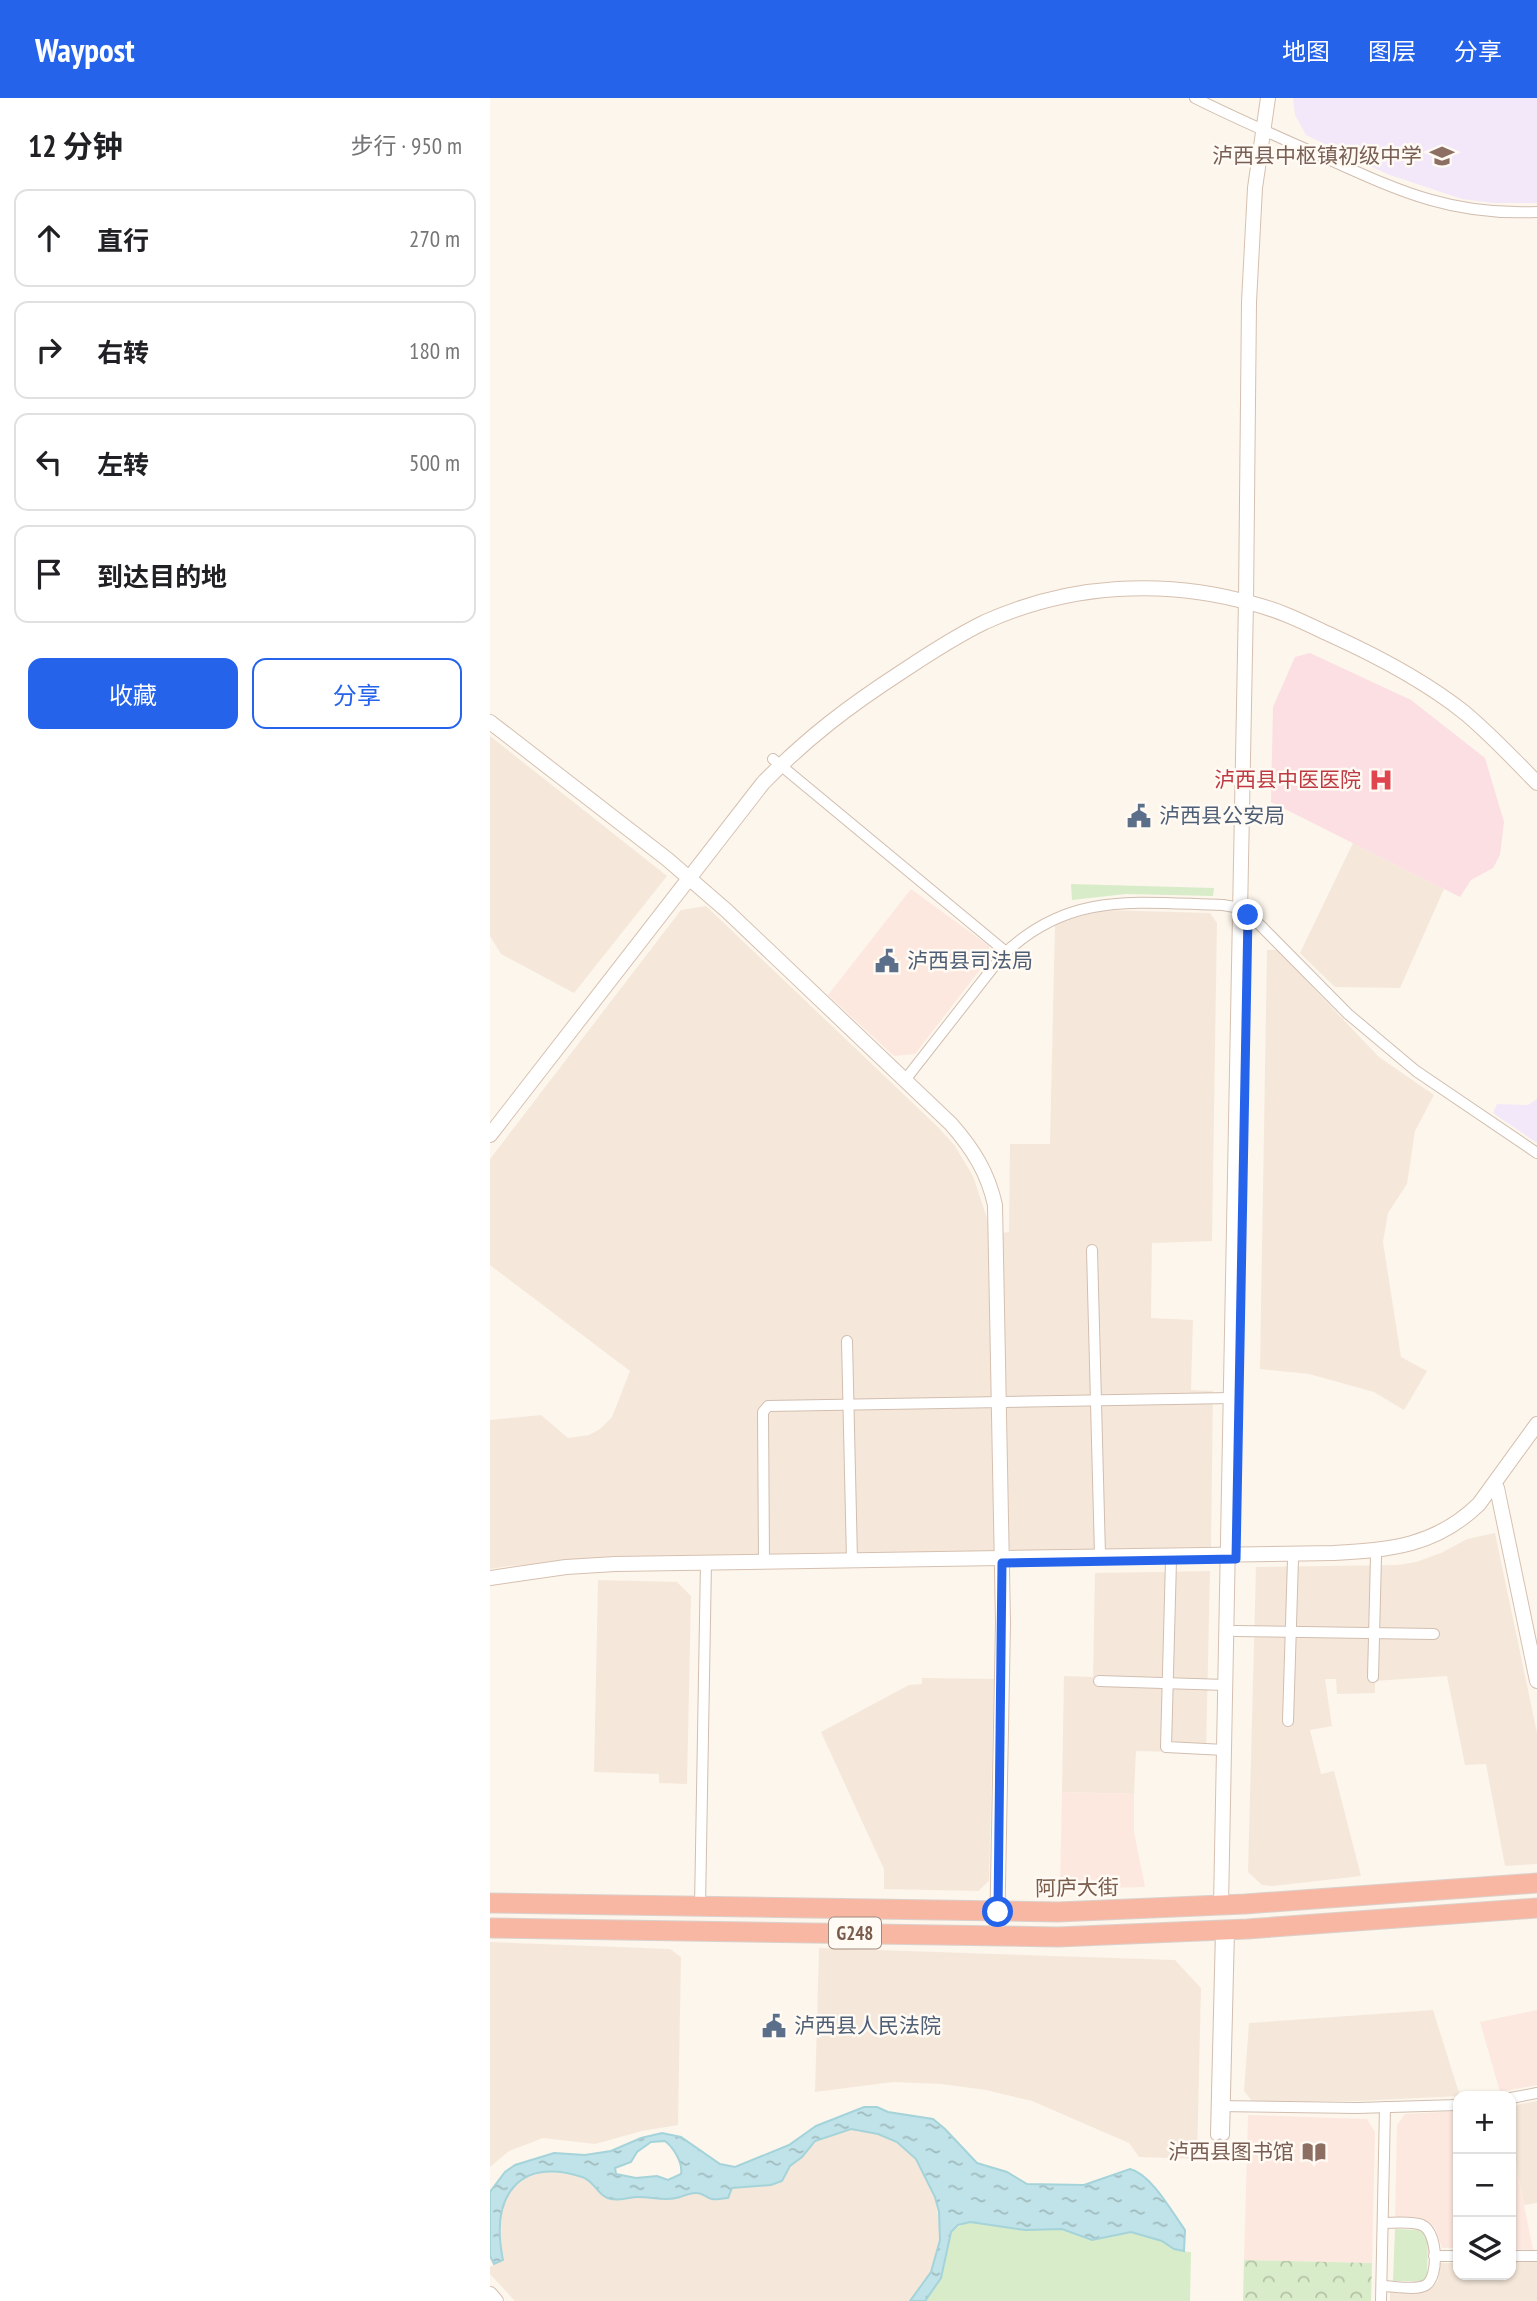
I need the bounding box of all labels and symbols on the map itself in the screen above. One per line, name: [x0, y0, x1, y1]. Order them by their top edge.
place label: 泸西县中枢镇初级中学: [1212, 142, 1422, 169]
school or university icon: 泸西县中枢镇初级中学: [1428, 142, 1456, 170]
place label: 泸西县中医医院: [1214, 766, 1361, 793]
hospital icon: 泸西县中医医院: [1367, 766, 1395, 794]
public building icon: 泸西县公安局: [1125, 802, 1153, 830]
place label: 泸西县公安局: [1159, 802, 1285, 829]
route end: [1232, 899, 1263, 930]
public building icon: 泸西县司法局: [873, 947, 901, 975]
place label: 泸西县司法局: [907, 947, 1033, 974]
street label: 阿庐大街: [1035, 1873, 1119, 1902]
route start: [982, 1896, 1013, 1927]
road number: G248: [829, 1918, 881, 1949]
public building icon: 泸西县人民法院: [760, 2012, 788, 2040]
place label: 泸西县人民法院: [794, 2012, 941, 2039]
place label: 泸西县图书馆: [1168, 2138, 1294, 2165]
library icon: 泸西县图书馆: [1300, 2138, 1328, 2166]

